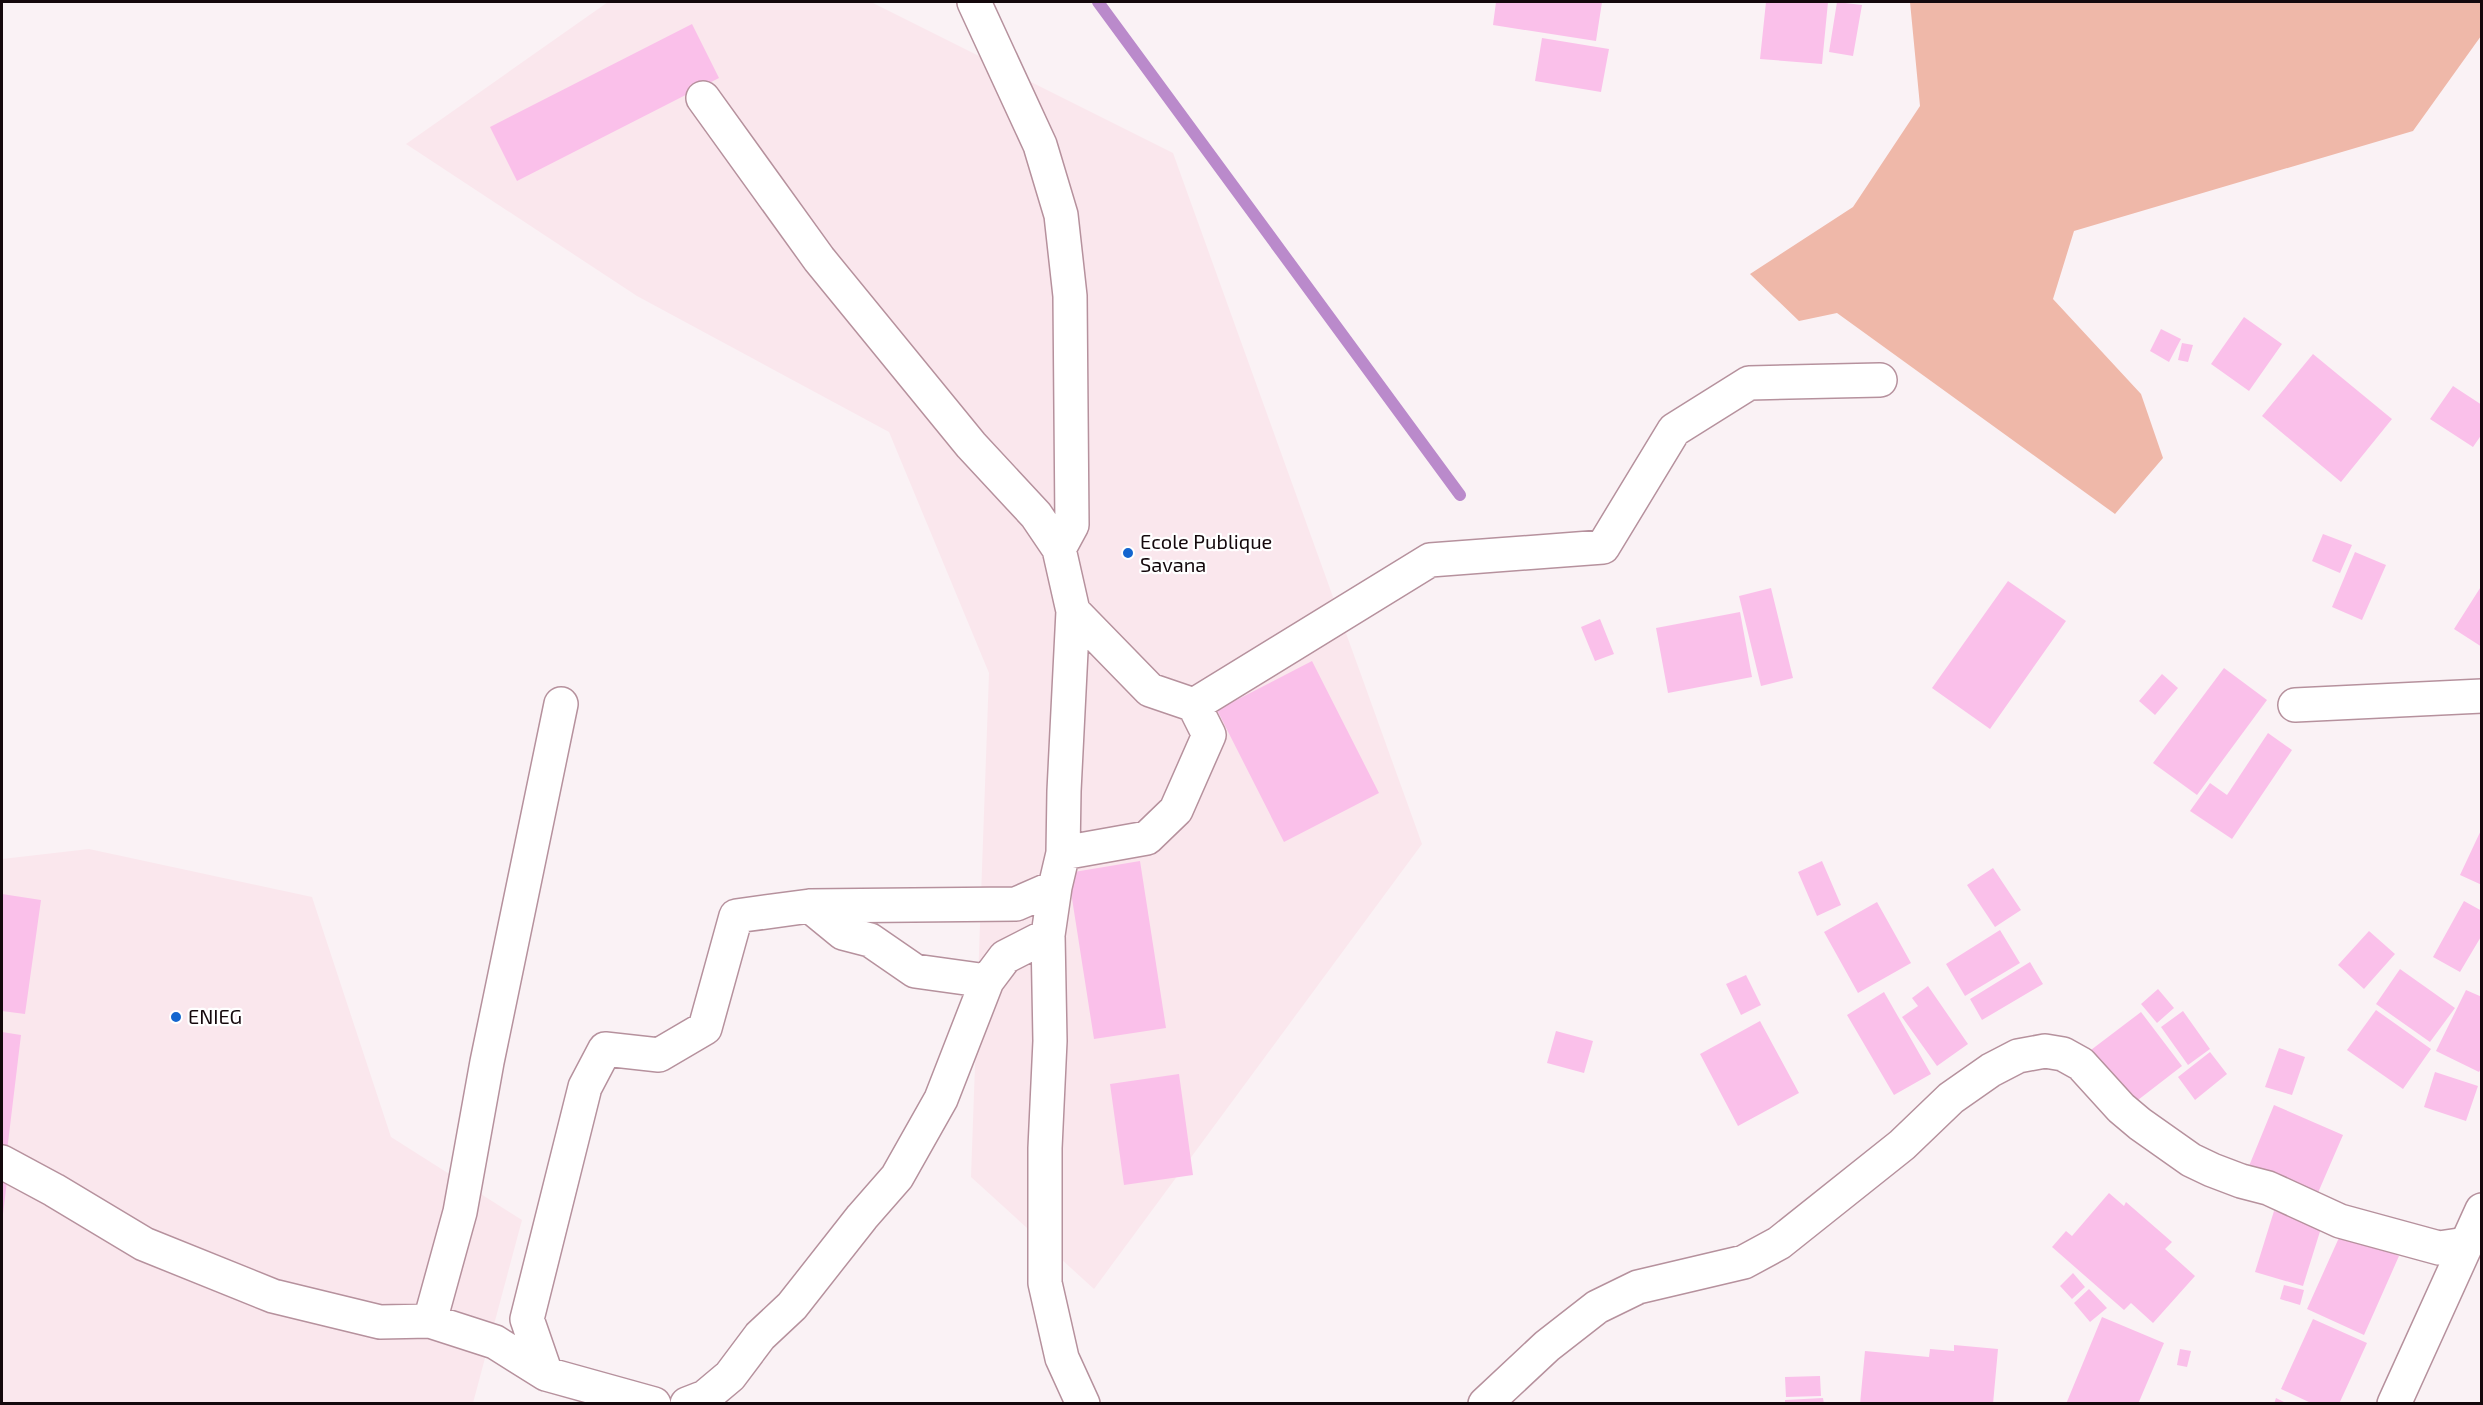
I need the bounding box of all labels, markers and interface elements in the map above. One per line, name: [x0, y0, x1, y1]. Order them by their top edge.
place label: Ecole Publique Savana: [1140, 529, 1272, 576]
marker: Ecole Publique Savana: [1121, 546, 1135, 560]
place label: ENIEG: [188, 1004, 242, 1028]
marker: ENIEG: [169, 1010, 183, 1024]

